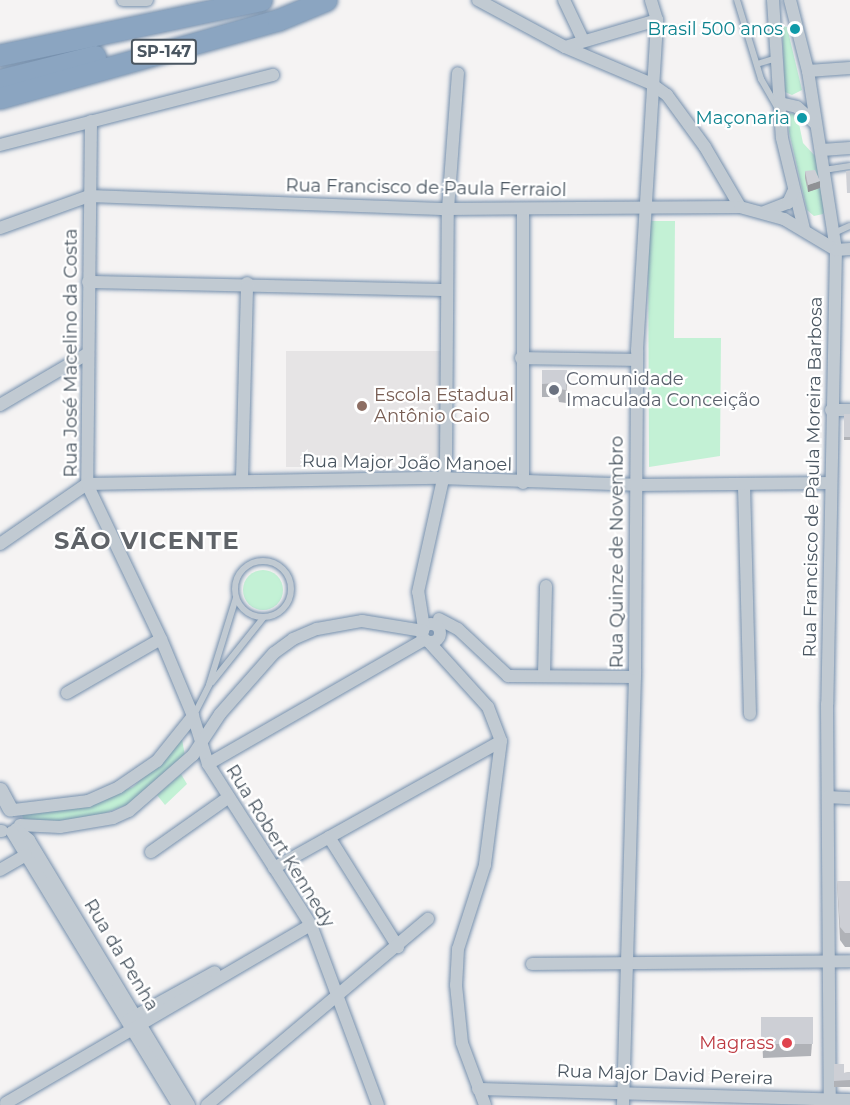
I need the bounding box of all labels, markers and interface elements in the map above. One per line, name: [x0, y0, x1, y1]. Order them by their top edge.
place label: Brasil 500 anos: [648, 18, 783, 40]
marker: Brasil 500 anos: [788, 22, 802, 36]
road number: SP-147: [130, 39, 198, 65]
place label: Maçonaria: [696, 107, 790, 129]
marker: Maçonaria: [795, 111, 809, 125]
street label: Rua Francisco de Paula Ferraiol: [285, 175, 567, 201]
street label: Rua José Macelino da Costa: [60, 228, 82, 478]
street label: Rua Francisco de Paula Moreira Barbosa: [799, 296, 827, 658]
place label: Comunidade Imaculada Conceição: [566, 369, 760, 412]
marker: Comunidade Imaculada Conceição: [547, 383, 561, 397]
place label: Escola Estadual Antônio Caio: [374, 385, 514, 428]
marker: Escola Estadual Antônio Caio: [355, 399, 369, 413]
street label: Rua Quinze de Novembro: [606, 436, 628, 668]
street label: Rua Major João Manoel: [302, 450, 512, 476]
district label: SÃO VICENTE: [54, 527, 240, 555]
street label: Rua Robert Kennedy: [221, 761, 339, 931]
street label: Rua da Penha: [79, 895, 163, 1015]
place label: Magrass: [699, 1032, 774, 1054]
marker: Magrass: [778, 1034, 796, 1052]
street label: Rua Major David Pereira: [556, 1060, 774, 1090]

